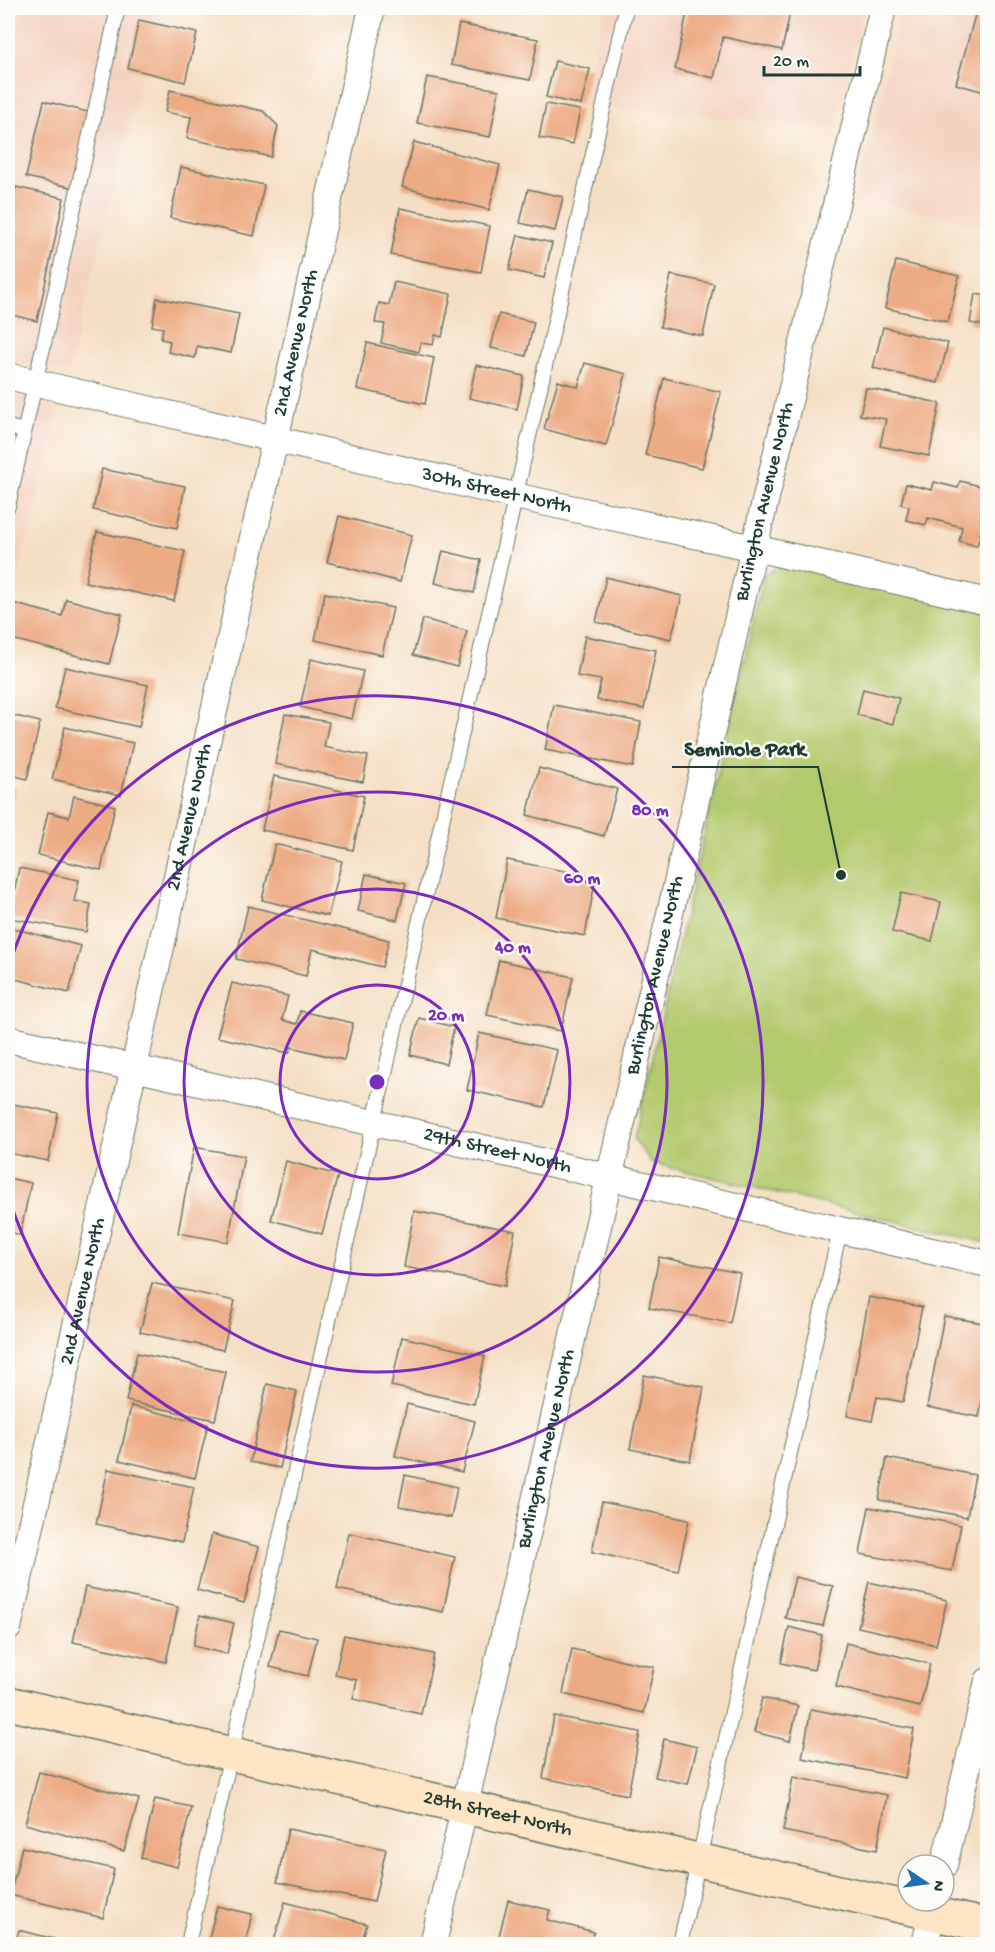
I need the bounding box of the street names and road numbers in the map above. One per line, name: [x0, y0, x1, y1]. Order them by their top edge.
street label: 2nd Avenue North: [269, 267, 324, 419]
street label: Burlington Avenue North: [730, 400, 800, 604]
street label: 30th Street North: [418, 463, 574, 520]
street label: 2nd Avenue North: [162, 741, 218, 893]
street label: Burlington Avenue North: [622, 873, 690, 1078]
street label: 29th Street North: [421, 1123, 574, 1180]
street label: 2nd Avenue North: [56, 1215, 111, 1367]
street label: Burlington Avenue North: [513, 1347, 581, 1552]
street label: 28th Street North: [421, 1786, 574, 1843]

